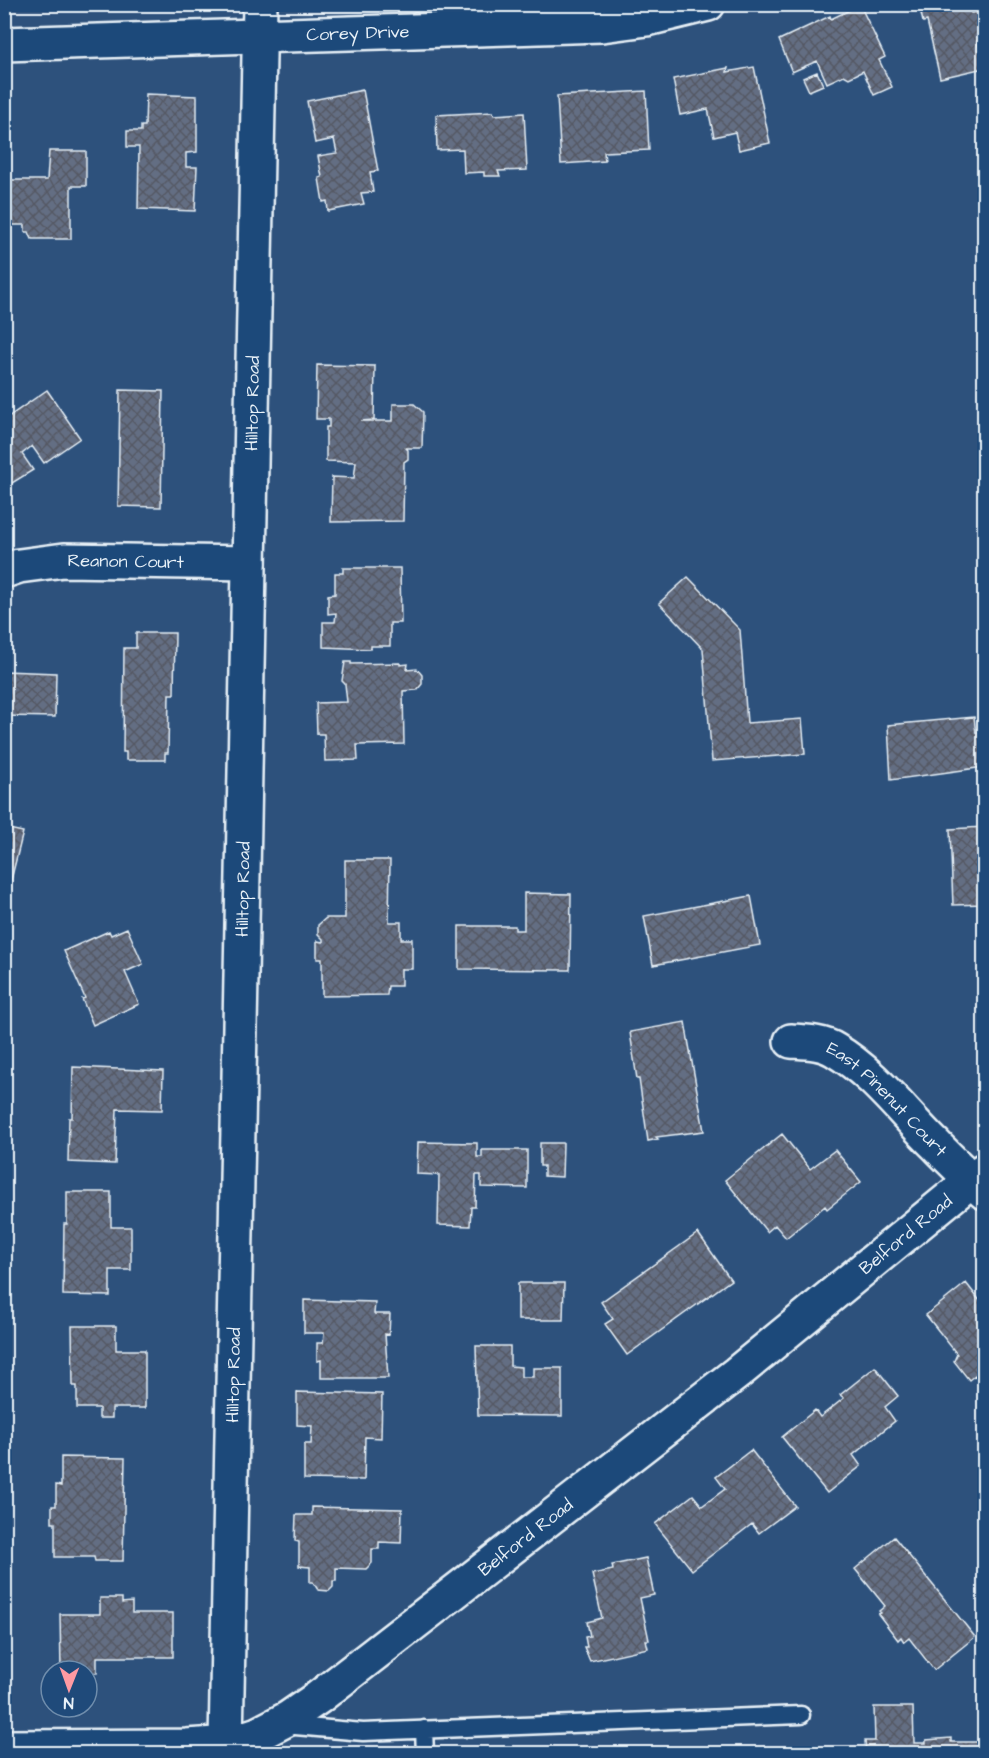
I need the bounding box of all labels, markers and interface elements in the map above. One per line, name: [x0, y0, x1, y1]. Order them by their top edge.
street label: Corey Drive: [306, 19, 410, 47]
street label: Hilltop Road: [239, 355, 266, 451]
street label: Reanon Court: [67, 548, 185, 575]
street label: Hilltop Road: [230, 841, 257, 937]
street label: East Pinenut Court: [822, 1036, 953, 1163]
street label: Belford Road: [854, 1189, 958, 1281]
street label: Hilltop Road: [220, 1327, 247, 1423]
street label: Belford Road: [473, 1493, 578, 1582]
north arrow: [39, 1659, 99, 1719]
text: N: [64, 1692, 74, 1714]

